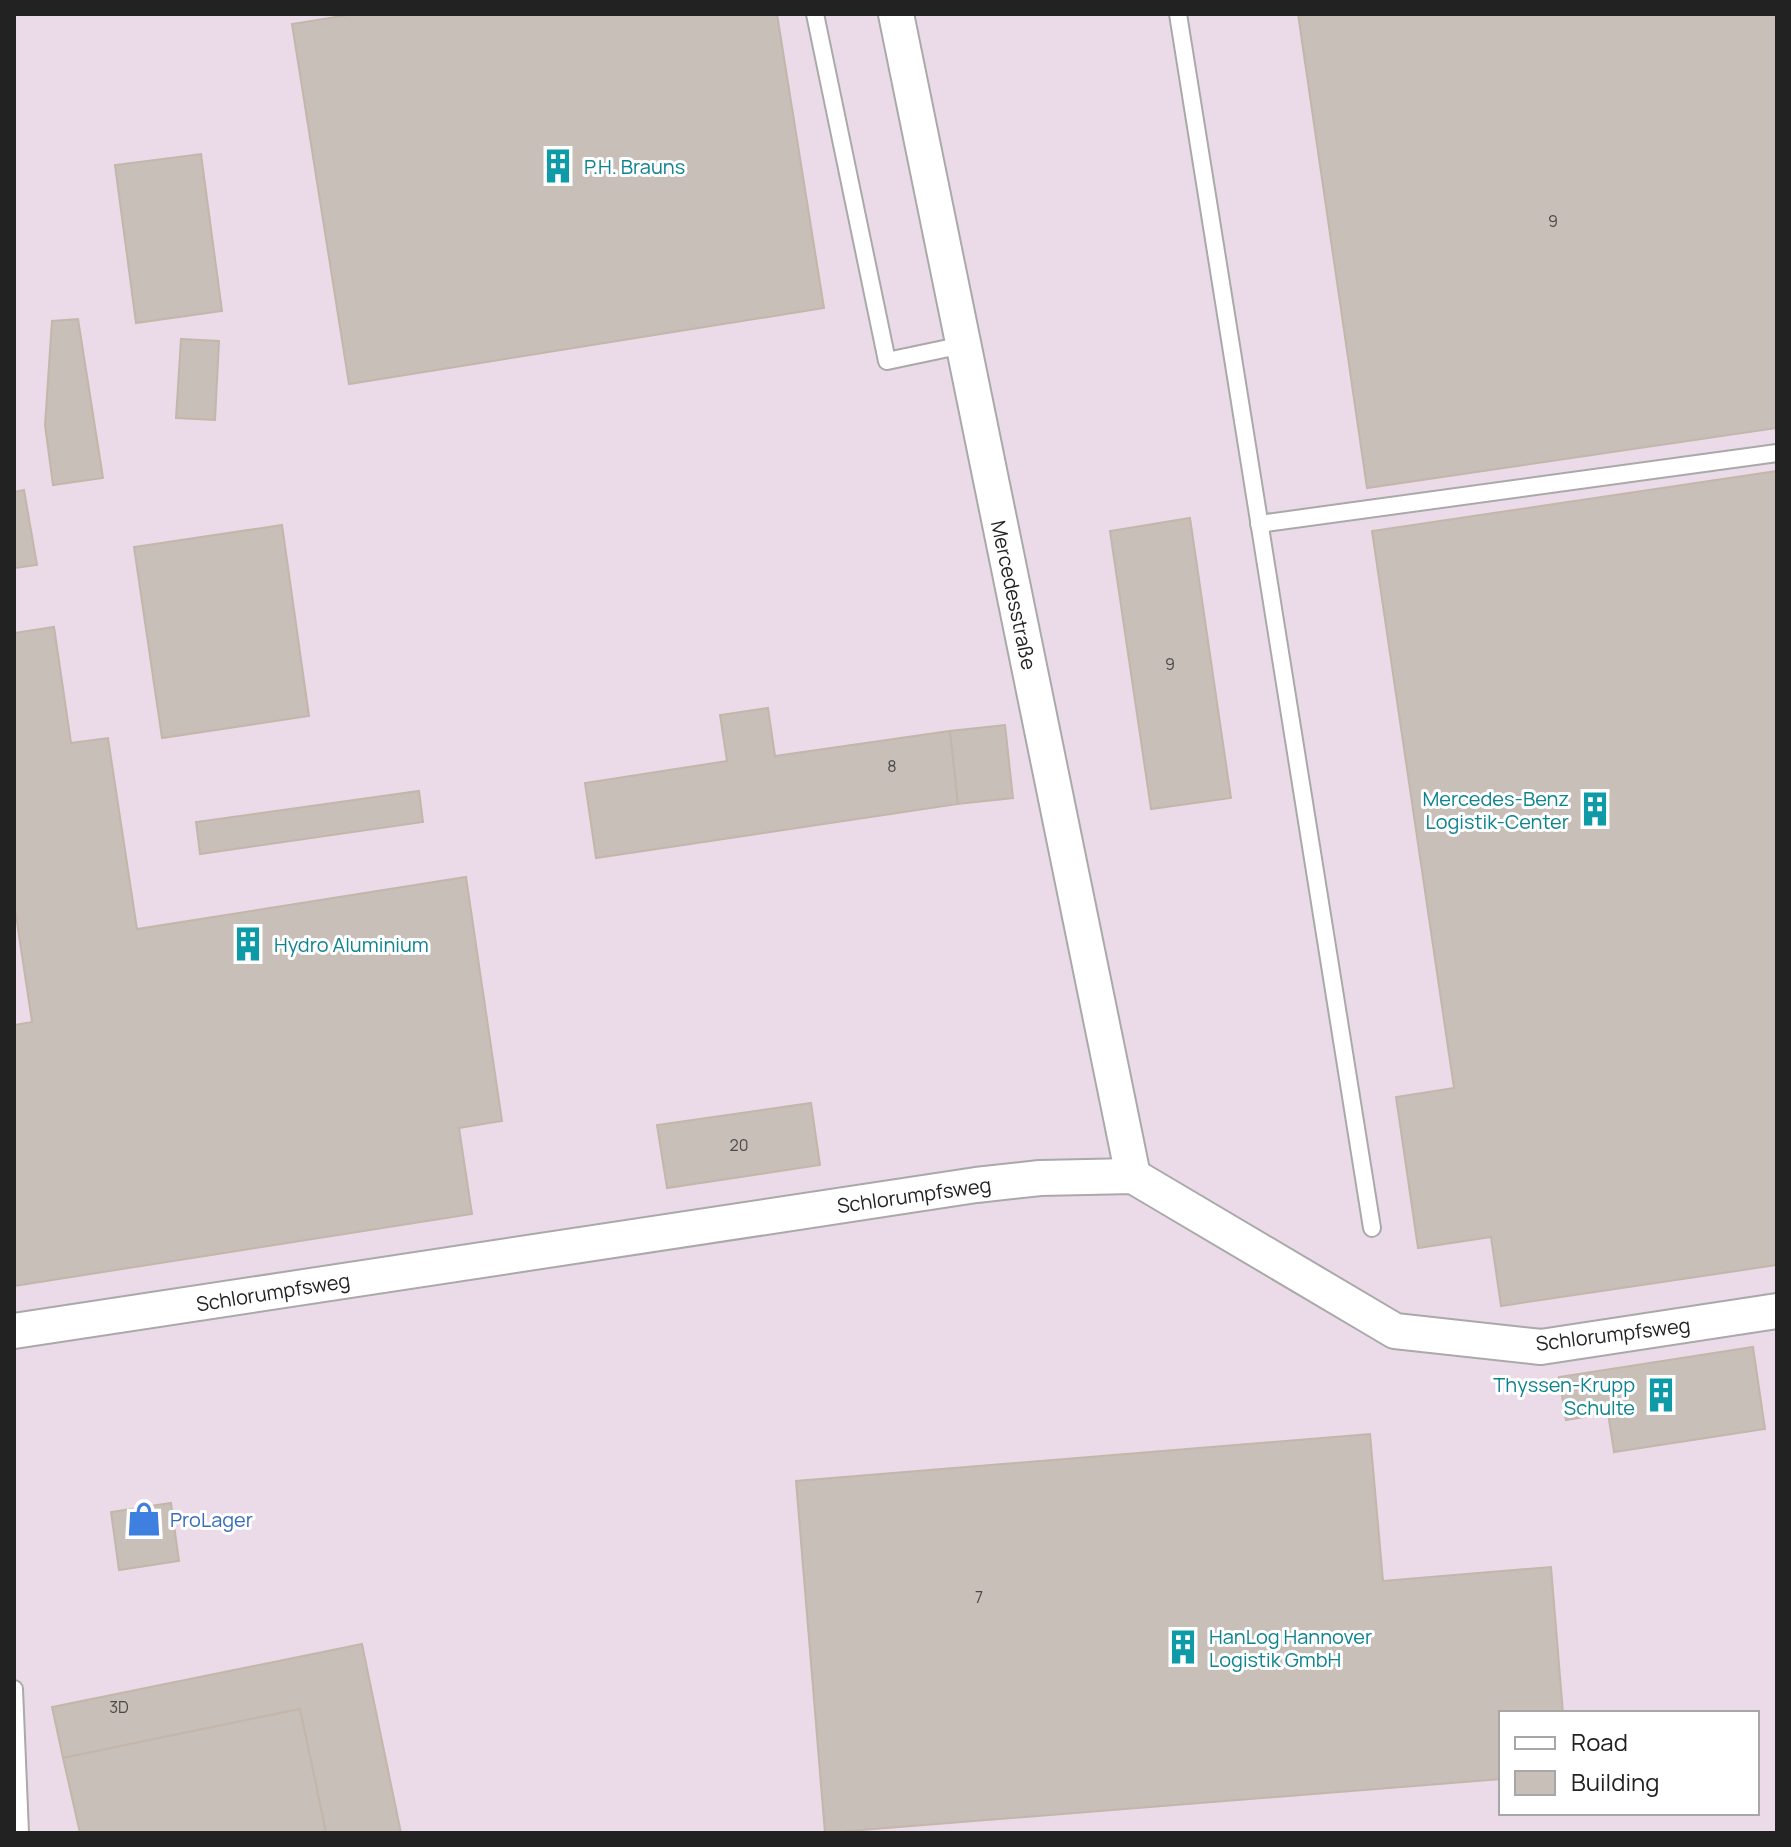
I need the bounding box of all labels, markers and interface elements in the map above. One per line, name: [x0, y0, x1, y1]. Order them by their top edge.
building icon: P.H. Brauns: [539, 147, 577, 185]
place label: P.H. Brauns: [584, 153, 685, 180]
house number: 9: [1548, 210, 1558, 232]
street label: Mercedesstraße: [985, 518, 1043, 672]
house number: 9: [1165, 653, 1175, 675]
house number: 8: [887, 755, 897, 777]
place label: Mercedes-Benz Logistik-Center: [1422, 785, 1569, 835]
building icon: Mercedes-Benz Logistik-Center: [1576, 790, 1614, 828]
building icon: Hydro Aluminium: [229, 925, 267, 963]
place label: Hydro Aluminium: [274, 931, 429, 958]
house number: 20: [730, 1134, 748, 1156]
street label: Schlorumpfsweg: [835, 1171, 993, 1219]
street label: Schlorumpfsweg: [194, 1267, 352, 1317]
street label: Schlorumpfsweg: [1534, 1311, 1692, 1357]
place label: Thyssen-Krupp Schulte: [1493, 1371, 1635, 1421]
building icon: Thyssen-Krupp Schulte: [1642, 1376, 1680, 1414]
shop icon: ProLager: [125, 1500, 163, 1538]
place label: ProLager: [170, 1506, 253, 1533]
house number: 7: [975, 1586, 983, 1608]
place label: HanLog Hannover Logistik GmbH: [1209, 1623, 1372, 1673]
building icon: HanLog Hannover Logistik GmbH: [1164, 1628, 1202, 1666]
house number: 3D: [109, 1696, 129, 1718]
legend: [1499, 1711, 1759, 1815]
text: Road: [1571, 1725, 1628, 1758]
text: Building: [1571, 1765, 1659, 1798]

